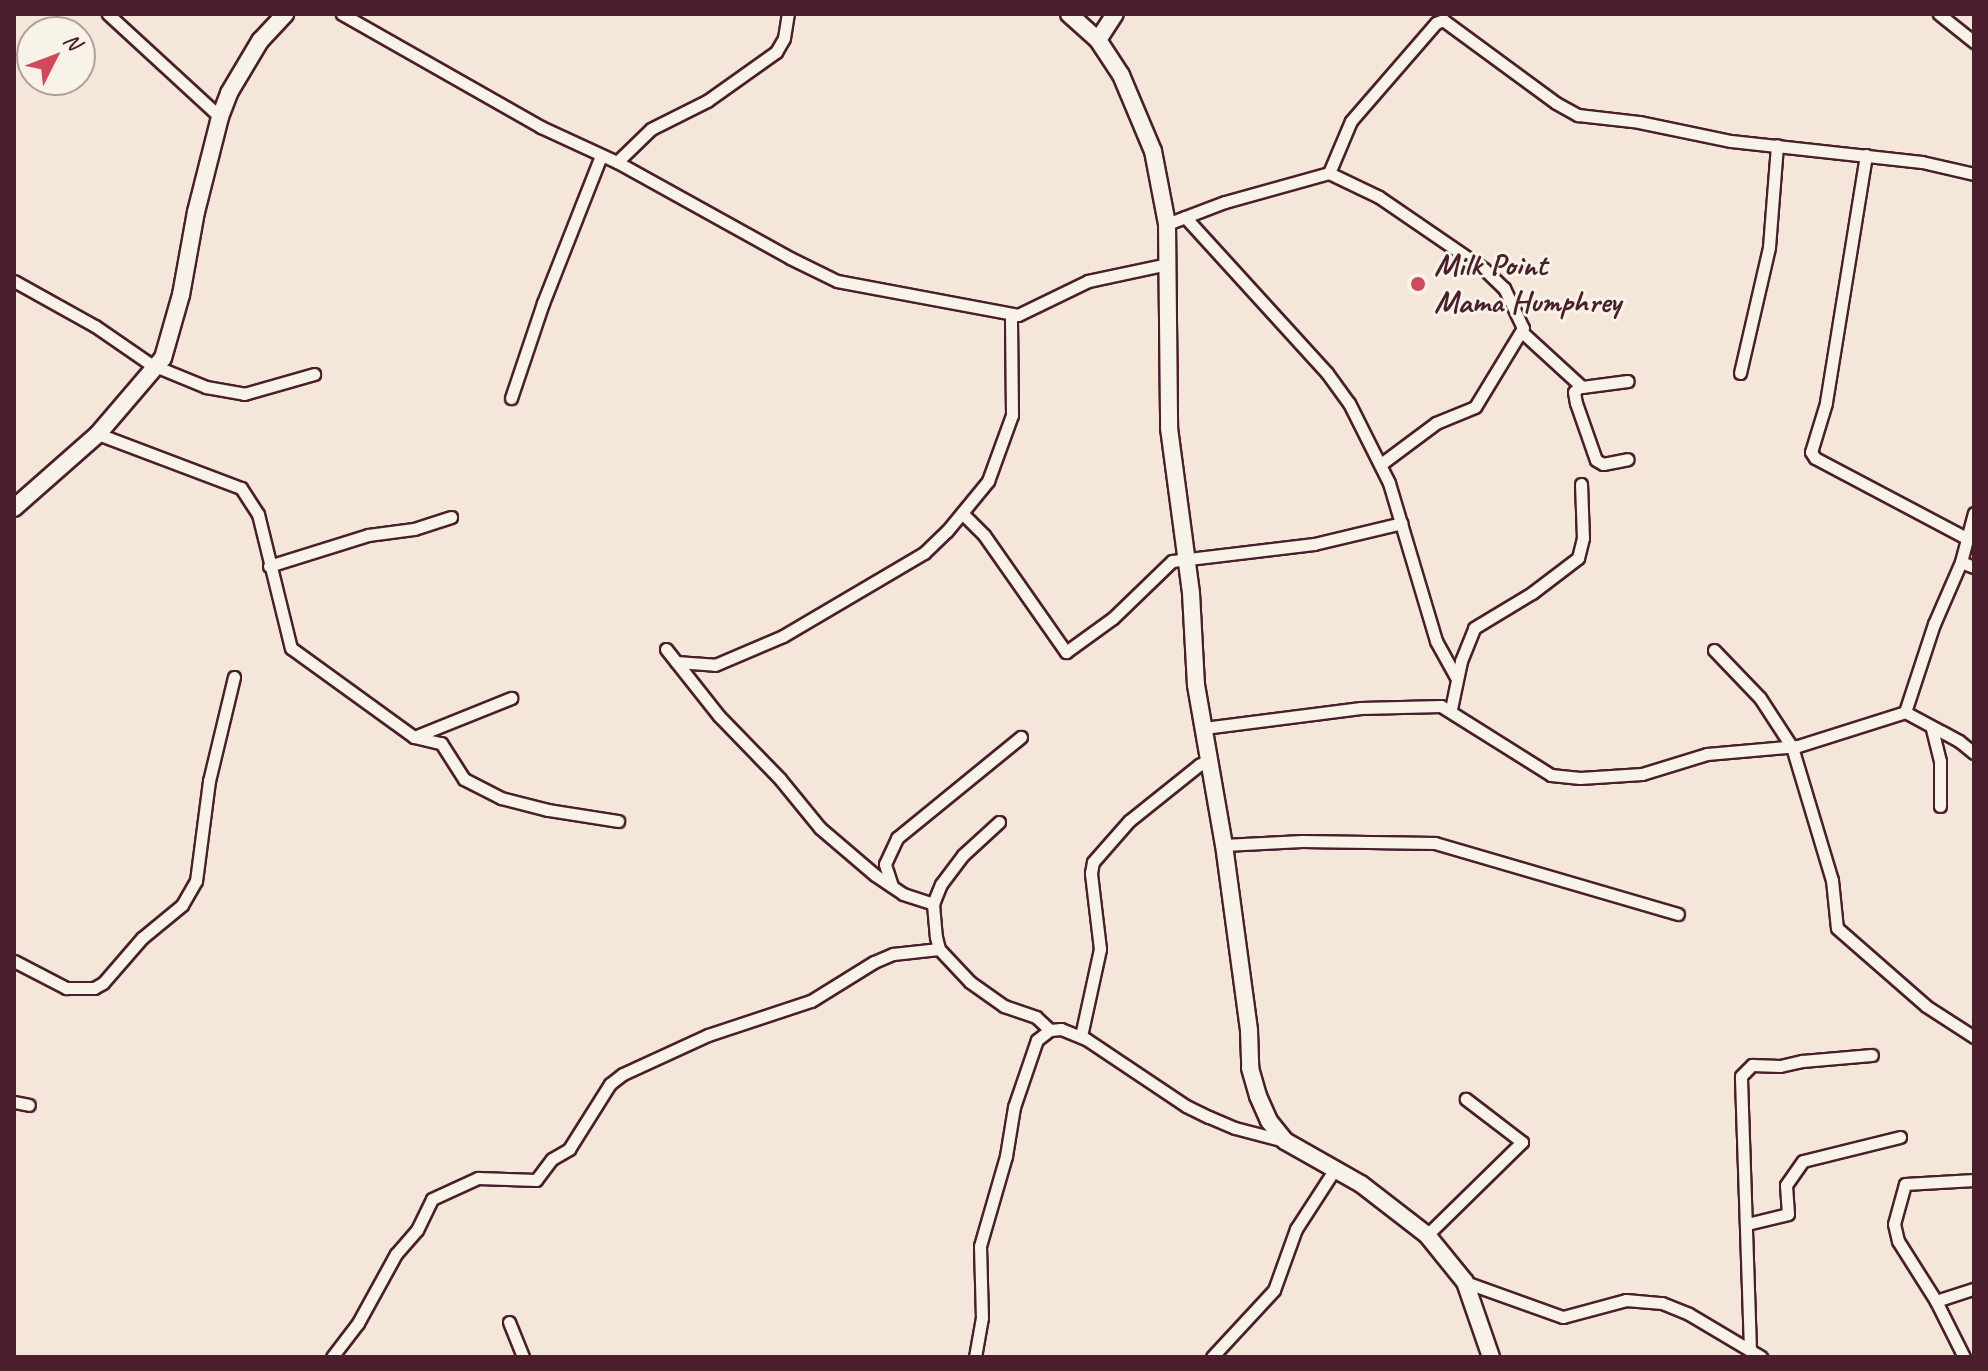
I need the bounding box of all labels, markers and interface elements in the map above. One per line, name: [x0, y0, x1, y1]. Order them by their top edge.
north arrow: [16, 16, 96, 96]
text: N: [57, 27, 87, 56]
place label: Milk Point Mama Humphrey: [1434, 247, 1619, 322]
marker: Milk Point Mama Humphrey: [1409, 275, 1427, 293]

